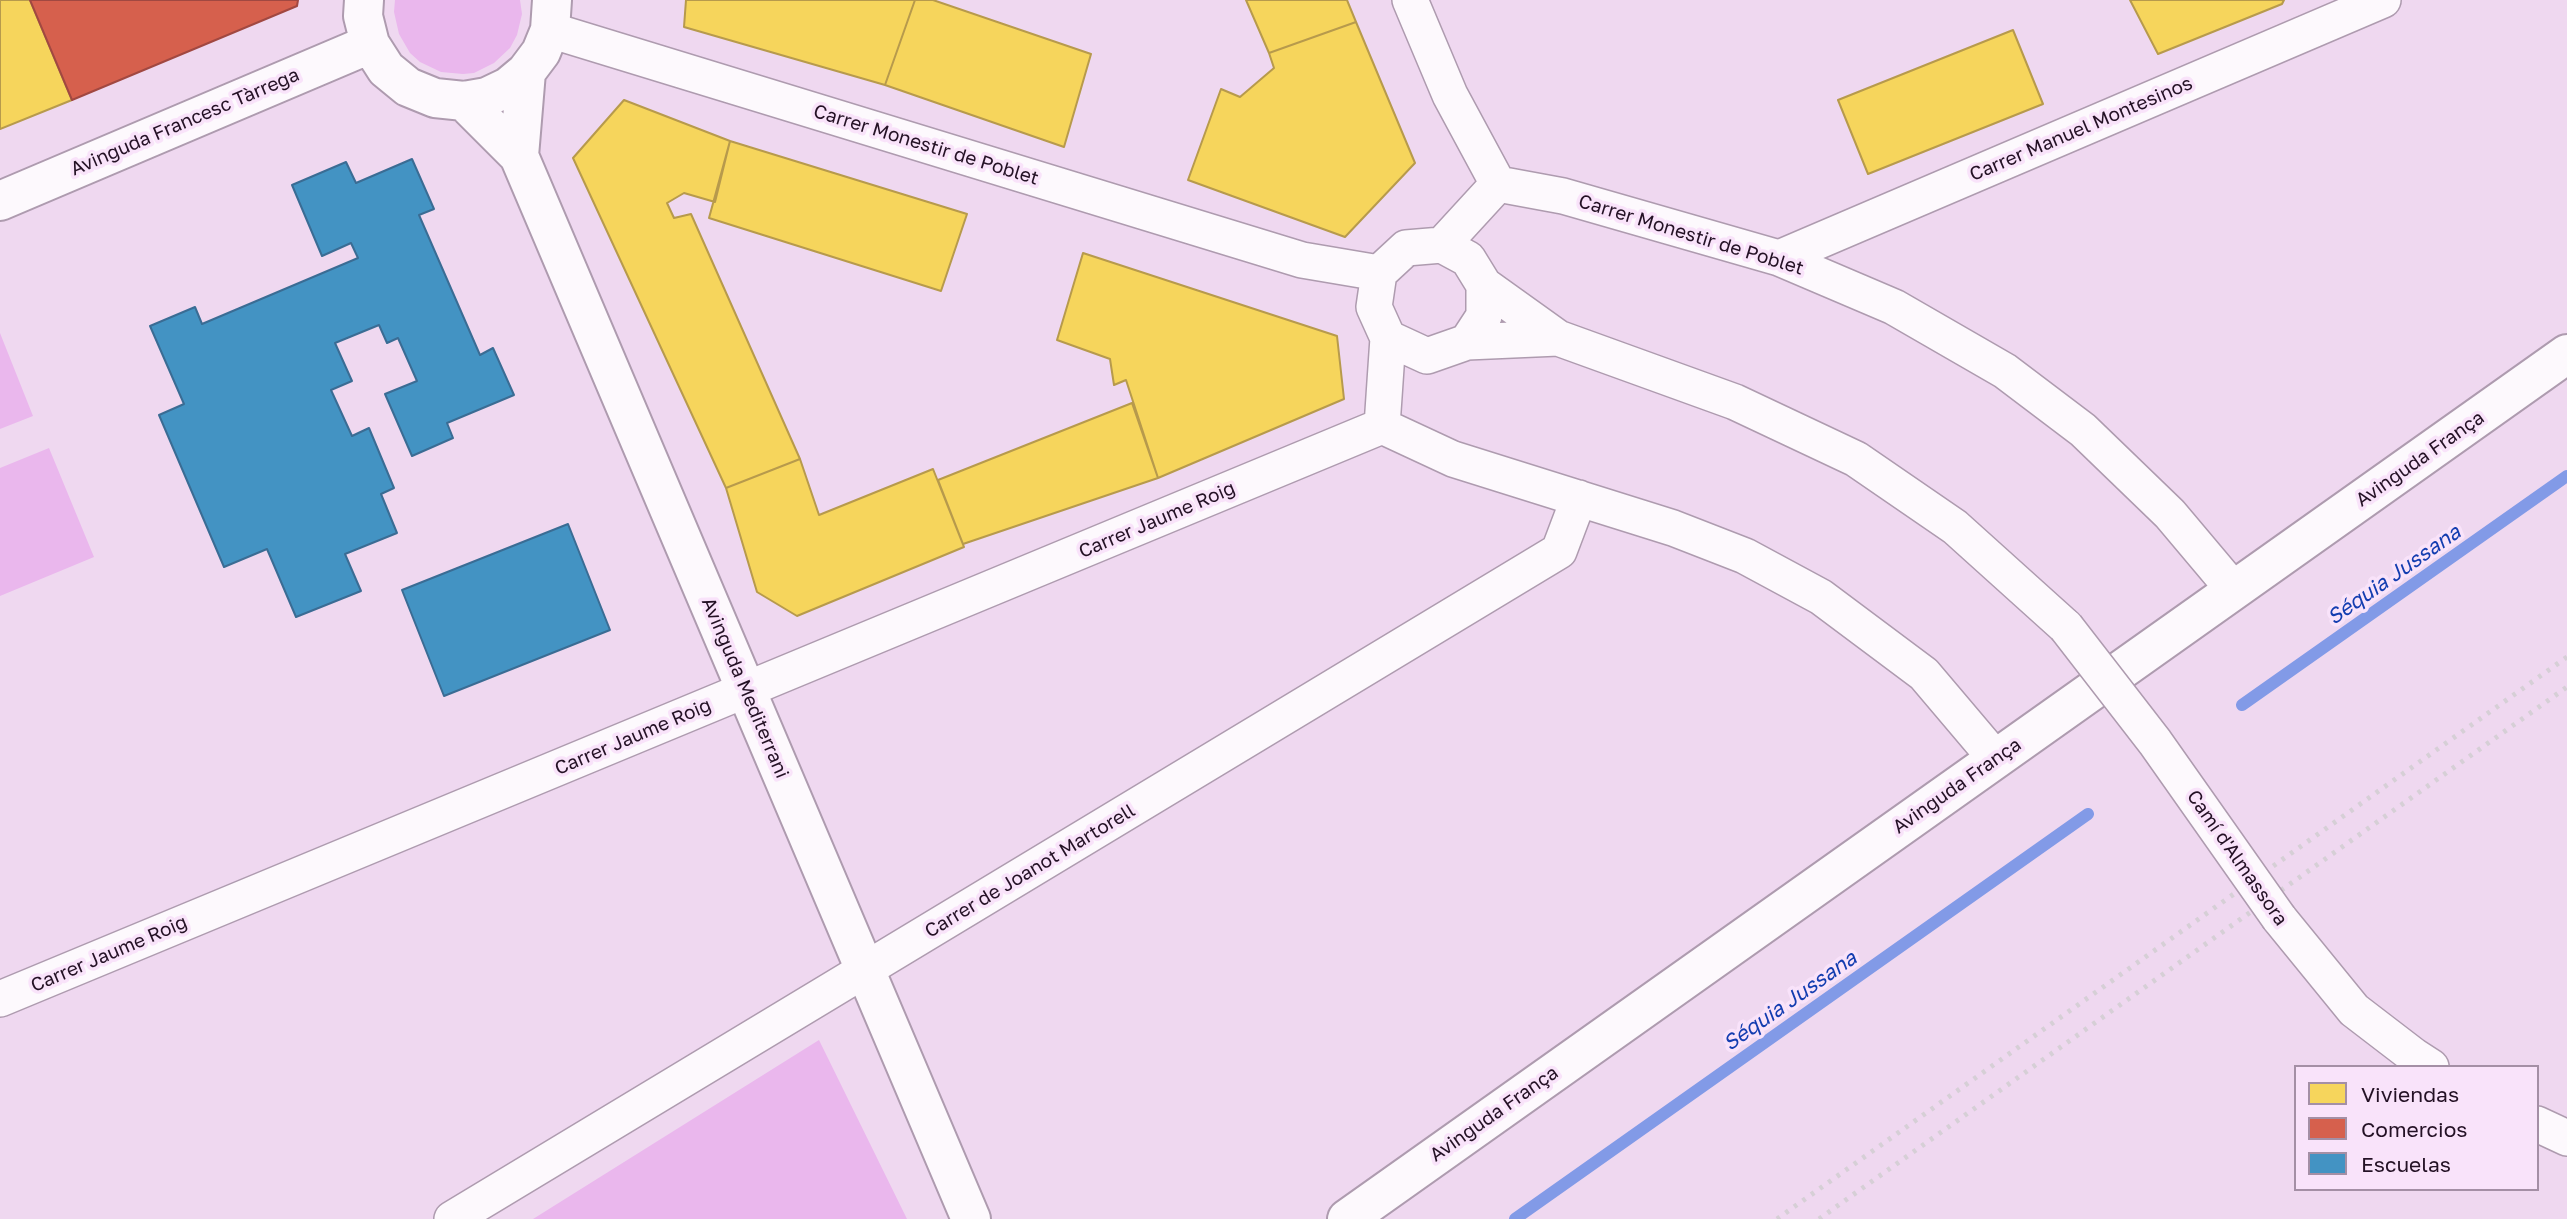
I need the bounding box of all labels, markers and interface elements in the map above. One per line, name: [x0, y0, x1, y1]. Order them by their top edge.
street label: Avinguda Francesc Tàrrega: [67, 63, 303, 181]
street label: Carrer Manuel Montesinos: [1966, 72, 2196, 186]
street label: Carrer Monestir de Poblet: [811, 100, 1041, 190]
street label: Carrer Monestir de Poblet: [1576, 190, 1806, 280]
street label: Avinguda França: [2351, 406, 2489, 512]
street label: Carrer Jaume Roig: [1075, 477, 1239, 563]
water label: Séquia Jussana: [2322, 520, 2466, 630]
street label: Avinguda Mediterrani: [697, 594, 793, 782]
street label: Carrer Jaume Roig: [551, 694, 715, 780]
street label: Avinguda França: [1888, 733, 2026, 839]
street label: Camí d'Almassora: [2182, 786, 2292, 930]
street label: Carrer de Joanot Martorell: [921, 799, 1139, 943]
street label: Carrer Jaume Roig: [27, 911, 191, 997]
water label: Séquia Jussana: [1718, 946, 1862, 1056]
street label: Avinguda França: [1425, 1061, 1563, 1167]
legend: [2294, 1065, 2539, 1191]
text: Viviendas: [2361, 1081, 2459, 1107]
text: Comercios: [2361, 1116, 2467, 1142]
text: Escuelas: [2361, 1151, 2451, 1177]

